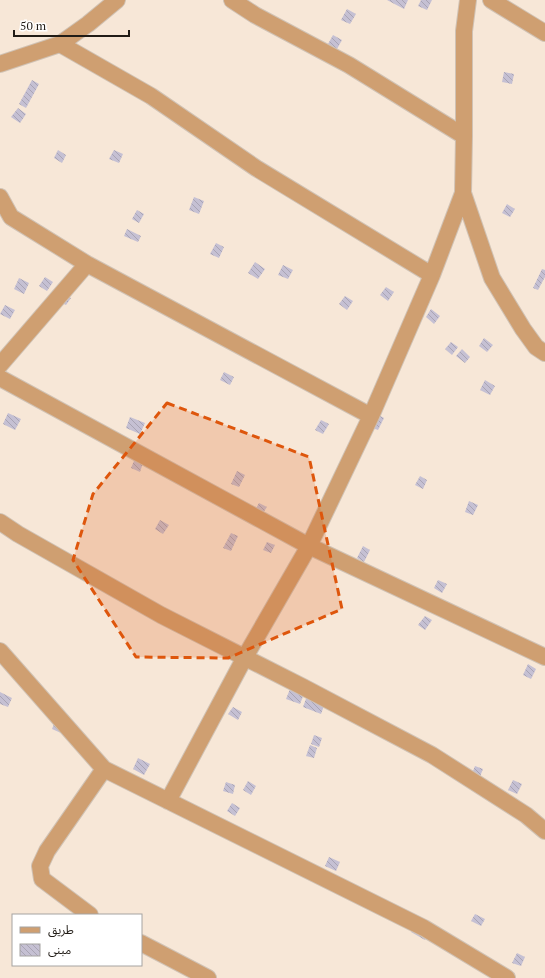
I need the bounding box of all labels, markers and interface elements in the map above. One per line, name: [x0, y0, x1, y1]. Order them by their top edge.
scale bar: [14, 12, 129, 38]
text: 50 m: [20, 18, 47, 33]
legend: [12, 914, 142, 966]
text: طريق: [48, 922, 74, 938]
text: مبنى: [48, 942, 71, 957]

